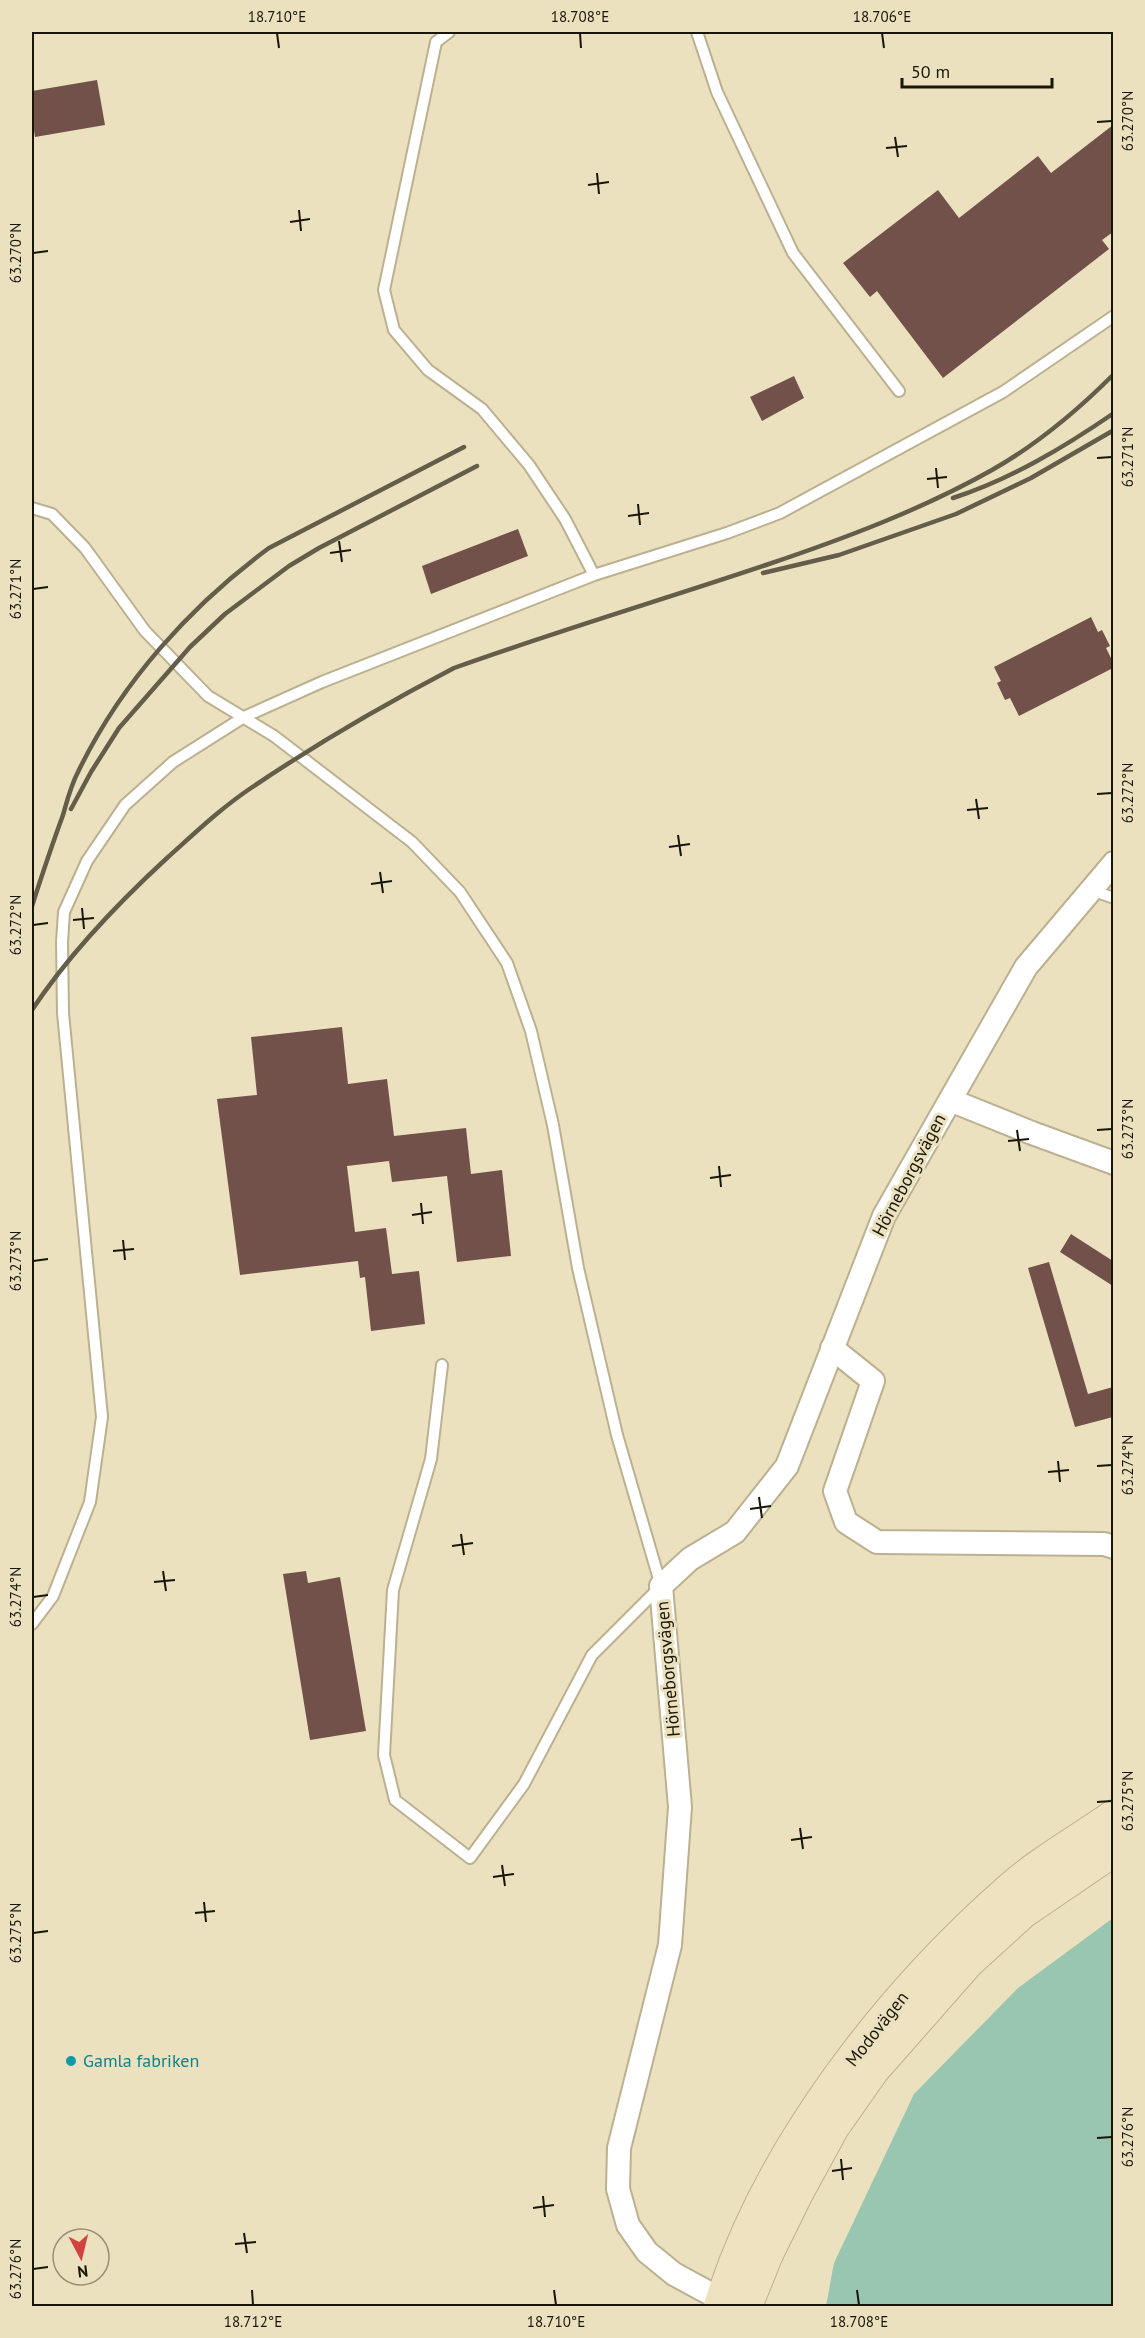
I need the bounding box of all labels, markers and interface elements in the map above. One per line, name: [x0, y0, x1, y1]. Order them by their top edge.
text: 18.710°E: [248, 7, 306, 26]
text: 18.708°E: [551, 7, 609, 26]
text: 18.706°E: [853, 7, 911, 26]
scale bar: [902, 51, 1052, 89]
text: 50 m: [911, 60, 950, 83]
text: 63.270°N: [1118, 91, 1137, 151]
text: 63.270°N: [6, 223, 25, 283]
text: 63.271°N: [1118, 427, 1137, 487]
text: 63.271°N: [6, 559, 25, 619]
text: 63.272°N: [1118, 763, 1137, 823]
text: 63.272°N: [6, 895, 25, 955]
text: 63.273°N: [1118, 1099, 1137, 1159]
street label: Hörneborgsvägen: [867, 1109, 951, 1240]
text: 63.273°N: [6, 1231, 25, 1291]
text: 63.274°N: [1118, 1435, 1137, 1495]
text: 63.274°N: [6, 1567, 25, 1627]
street label: Hörneborgsvägen: [650, 1600, 685, 1738]
text: 63.275°N: [1118, 1771, 1137, 1831]
text: 63.275°N: [6, 1903, 25, 1963]
street label: Modovägen: [840, 1986, 913, 2071]
place label: Gamla fabriken: [83, 2049, 199, 2072]
marker: Gamla fabriken: [64, 2054, 78, 2068]
text: 63.276°N: [1118, 2107, 1137, 2167]
north arrow: [51, 2227, 111, 2287]
text: 63.276°N: [6, 2239, 25, 2299]
text: N: [76, 2261, 89, 2282]
text: 18.712°E: [224, 2312, 282, 2331]
text: 18.710°E: [527, 2312, 585, 2331]
text: 18.708°E: [830, 2312, 888, 2331]

